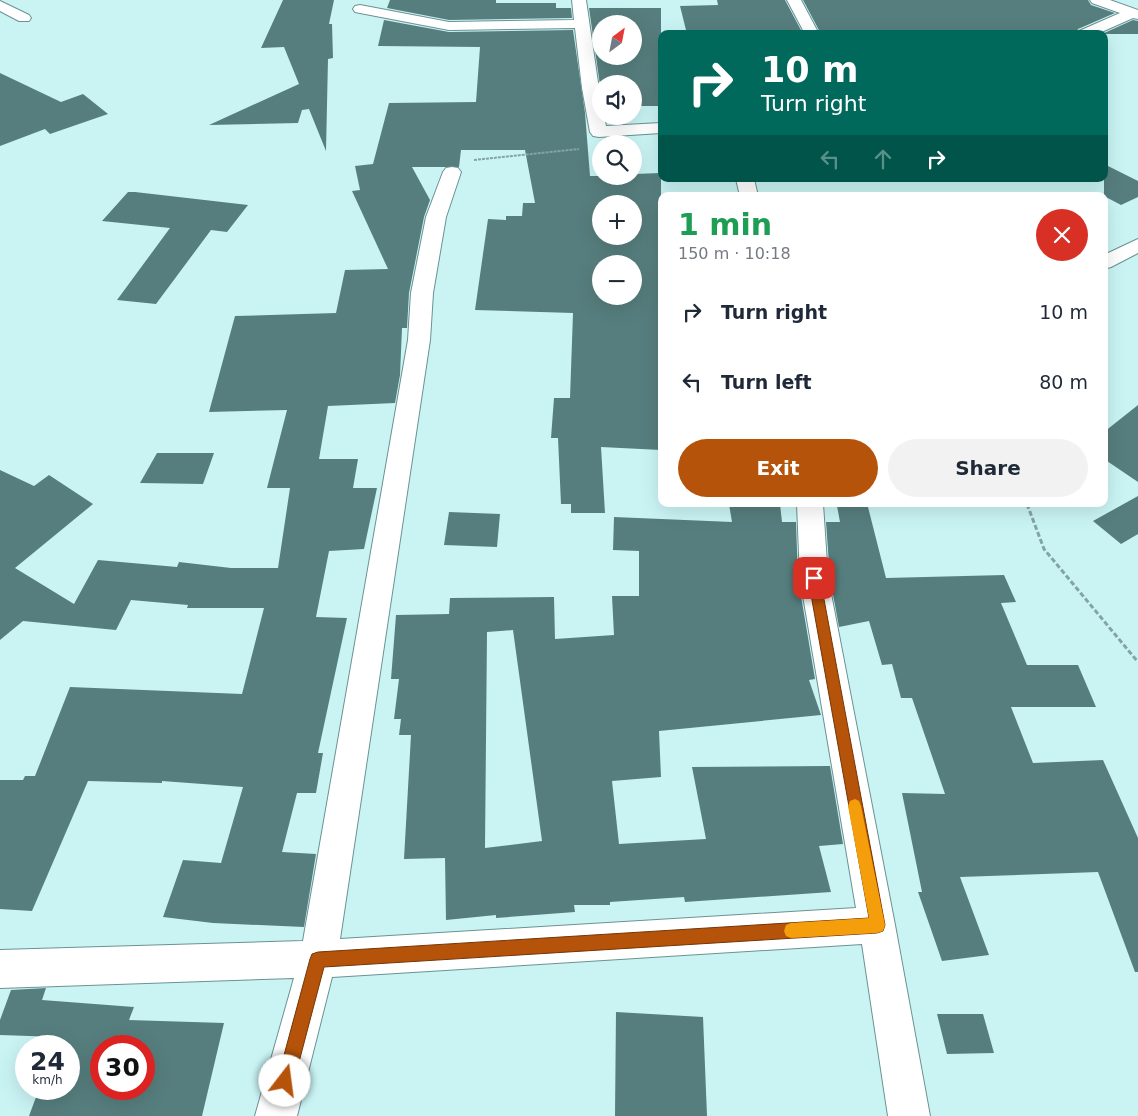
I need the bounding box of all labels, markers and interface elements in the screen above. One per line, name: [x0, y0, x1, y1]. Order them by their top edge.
north arrow: [592, 15, 642, 65]
map controls: [592, 15, 642, 305]
icon: right: [678, 50, 743, 115]
text: 10 m: [761, 50, 858, 90]
button: sound: [592, 75, 642, 125]
text: Turn right: [761, 91, 866, 116]
button: search: [592, 135, 642, 185]
icon: left: [816, 145, 844, 173]
icon: ahead: [869, 145, 897, 173]
icon: right: [922, 145, 950, 173]
button: +: [592, 195, 642, 245]
text: 1 min: [678, 207, 772, 242]
button: close: [1036, 209, 1088, 261]
text: 150 m · 10:18: [678, 244, 791, 263]
button: −: [592, 255, 642, 305]
icon: right: [678, 298, 706, 326]
text: Turn right: [721, 301, 827, 323]
text: 10 m: [1039, 301, 1088, 323]
icon: left: [678, 368, 706, 396]
text: Turn left: [721, 371, 812, 393]
text: 80 m: [1039, 371, 1088, 393]
button: Exit: [678, 439, 878, 497]
button: Share: [888, 439, 1088, 497]
pin: [793, 557, 835, 599]
icon: arrive: [800, 564, 828, 592]
speed limit sign: 30: [90, 1035, 155, 1100]
text: 24: [30, 1047, 65, 1076]
position arrow: [258, 1054, 310, 1106]
text: km/h: [32, 1073, 63, 1087]

